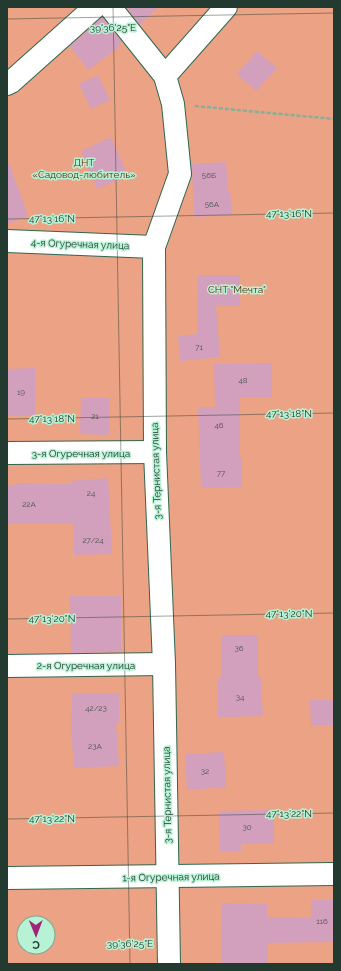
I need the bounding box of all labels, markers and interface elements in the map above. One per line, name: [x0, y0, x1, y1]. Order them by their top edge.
text: 39°36'25"E: [90, 22, 136, 33]
park label: ДНТ «Садовод-любитель»: [32, 157, 136, 180]
house number: 56Б: [202, 170, 216, 180]
house number: 56А: [205, 199, 220, 209]
text: 47°13'16"N: [266, 208, 312, 219]
text: 47°13'16"N: [29, 213, 75, 224]
street label: 4-я Огуречная улица: [31, 237, 129, 251]
park label: СНТ "Мечта": [208, 284, 266, 295]
house number: 71: [195, 342, 203, 352]
house number: 48: [238, 375, 248, 385]
house number: 19: [17, 387, 25, 397]
text: 47°13'18"N: [266, 408, 312, 419]
house number: 21: [91, 411, 99, 421]
text: 47°13'18"N: [29, 413, 75, 424]
house number: 46: [214, 420, 224, 430]
street label: 3-я Тернистая улица: [149, 422, 163, 520]
street label: 3-я Огуречная улица: [32, 448, 130, 459]
house number: 77: [217, 468, 226, 478]
house number: 24: [87, 488, 96, 498]
house number: 22А: [22, 499, 36, 509]
house number: 27/24: [82, 535, 104, 545]
text: 47°13'20"N: [266, 608, 312, 619]
text: 47°13'20"N: [29, 613, 75, 624]
house number: 36: [234, 643, 244, 653]
street label: 2-я Огуречная улица: [37, 660, 135, 671]
house number: 34: [236, 692, 245, 702]
house number: 42/23: [85, 703, 107, 713]
house number: 23А: [88, 741, 103, 751]
street label: 3-я Тернистая улица: [161, 746, 173, 844]
house number: 32: [201, 766, 209, 776]
text: 47°13'22"N: [266, 808, 312, 819]
text: 47°13'22"N: [29, 813, 75, 824]
house number: 30: [242, 822, 252, 832]
street label: 1-я Огуречная улица: [122, 871, 220, 883]
north arrow: [16, 915, 56, 955]
house number: 116: [316, 916, 328, 926]
text: С: [32, 938, 40, 951]
text: 39°36'25"E: [107, 938, 153, 949]

